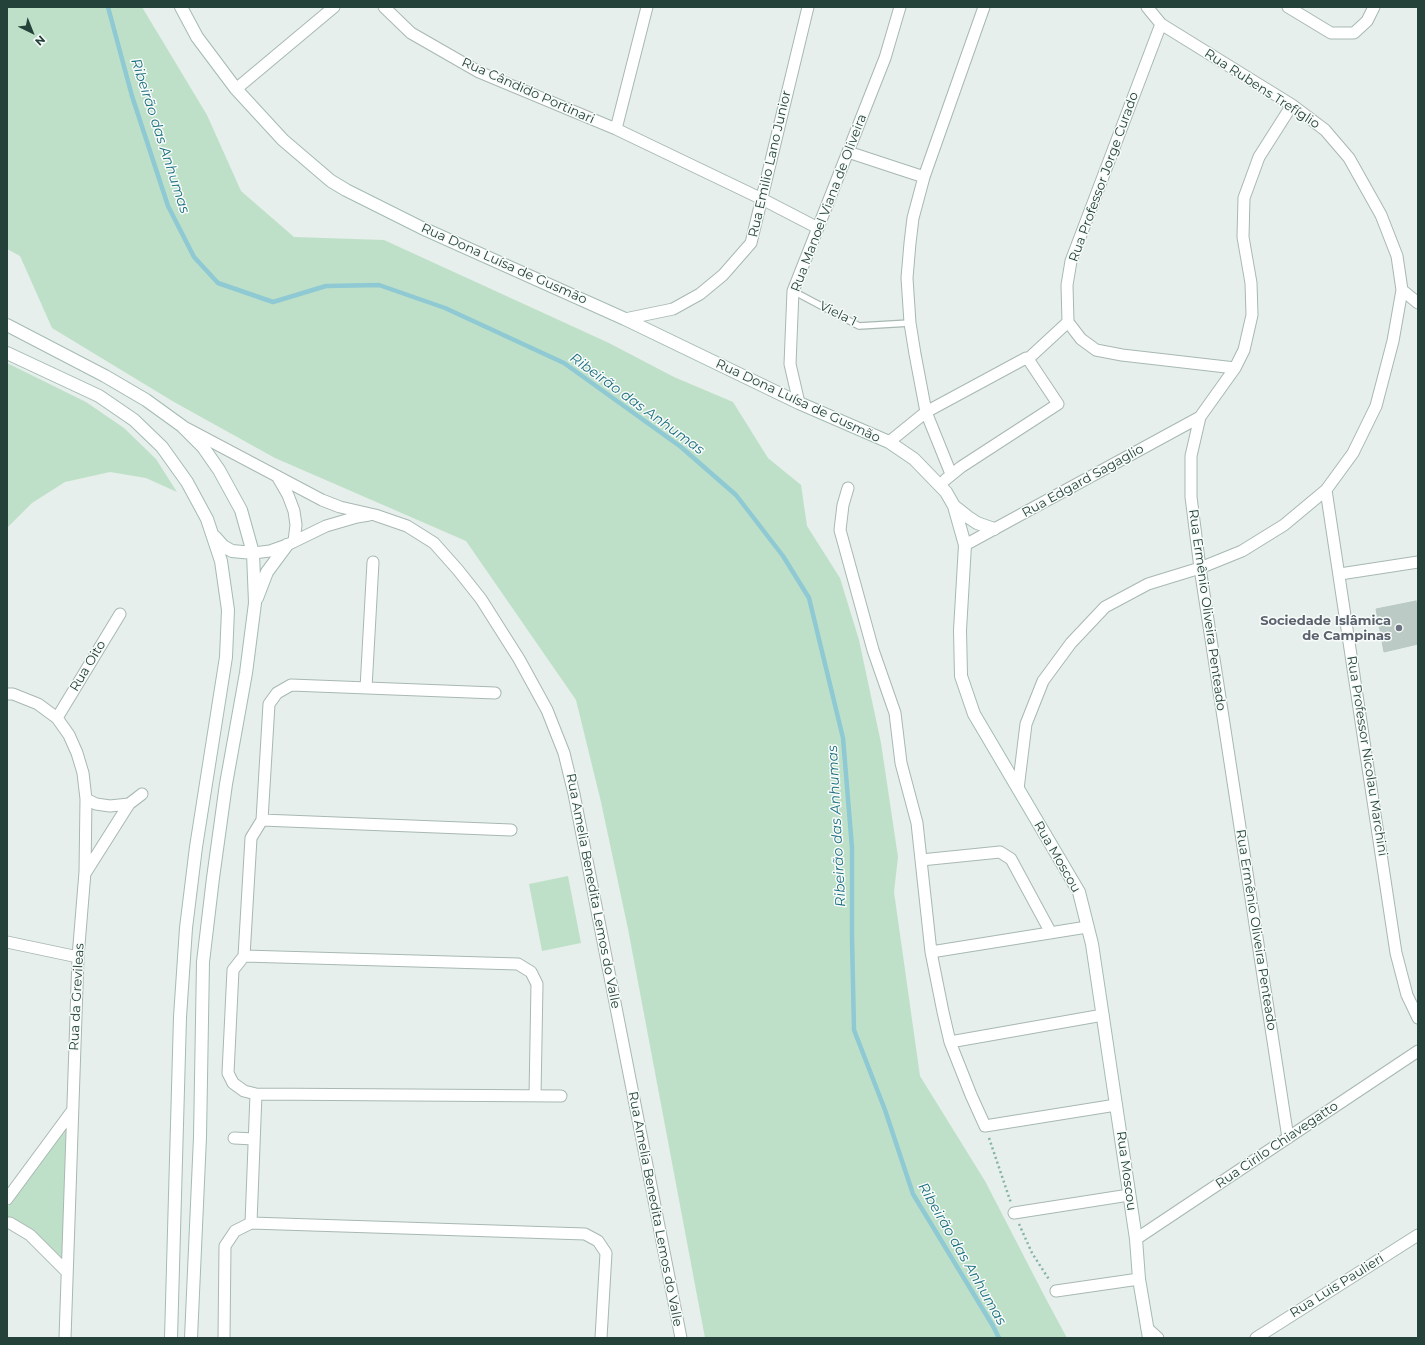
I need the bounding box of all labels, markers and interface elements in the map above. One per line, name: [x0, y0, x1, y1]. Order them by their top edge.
north arrow: [12, 12, 52, 52]
text: N: [32, 33, 48, 49]
street label: Rua Rubens Trefíglio: [1201, 46, 1323, 132]
street label: Rua Cândido Portinari: [459, 55, 597, 127]
water label: Ribeirão das Anhumas: [127, 56, 193, 216]
street label: Rua Emilio Lano Junior: [745, 89, 795, 239]
street label: Rua Professor Jorge Curado: [1066, 90, 1142, 264]
street label: Rua Manoel Viana de Oliveira: [788, 112, 870, 294]
street label: Rua Dona Luísa de Gusmão: [419, 220, 589, 308]
street label: Viela 1: [817, 298, 859, 330]
water label: Ribeirão das Anhumas: [567, 350, 707, 458]
street label: Rua Dona Luísa de Gusmão: [713, 356, 883, 446]
street label: Rua Edgard Sagaglio: [1019, 441, 1147, 521]
street label: Rua Ermênio Oliveira Penteado: [1185, 508, 1229, 712]
place label: Sociedade Islâmica de Campinas: [1260, 613, 1391, 644]
marker: Sociedade Islâmica de Campinas: [1394, 623, 1404, 633]
street label: Rua Oito: [67, 638, 109, 694]
street label: Rua Professor Nicolau Marchini: [1343, 655, 1391, 857]
water label: Ribeirão das Anhumas: [824, 745, 850, 907]
street label: Rua Amelia Benedita Lemos do Valle: [563, 772, 623, 1010]
street label: Rua Moscou: [1030, 818, 1084, 896]
street label: Rua Ermênio Oliveira Penteado: [1232, 828, 1280, 1032]
street label: Rua da Grevileas: [66, 943, 88, 1051]
street label: Rua Amelia Benedita Lemos do Valle: [625, 1090, 685, 1328]
street label: Rua Cirilo Chiavegatto: [1213, 1098, 1341, 1192]
street label: Rua Moscou: [1113, 1130, 1139, 1212]
water label: Ribeirão das Anhumas: [914, 1180, 1010, 1328]
street label: Rua Luis Paulieri: [1287, 1251, 1387, 1321]

